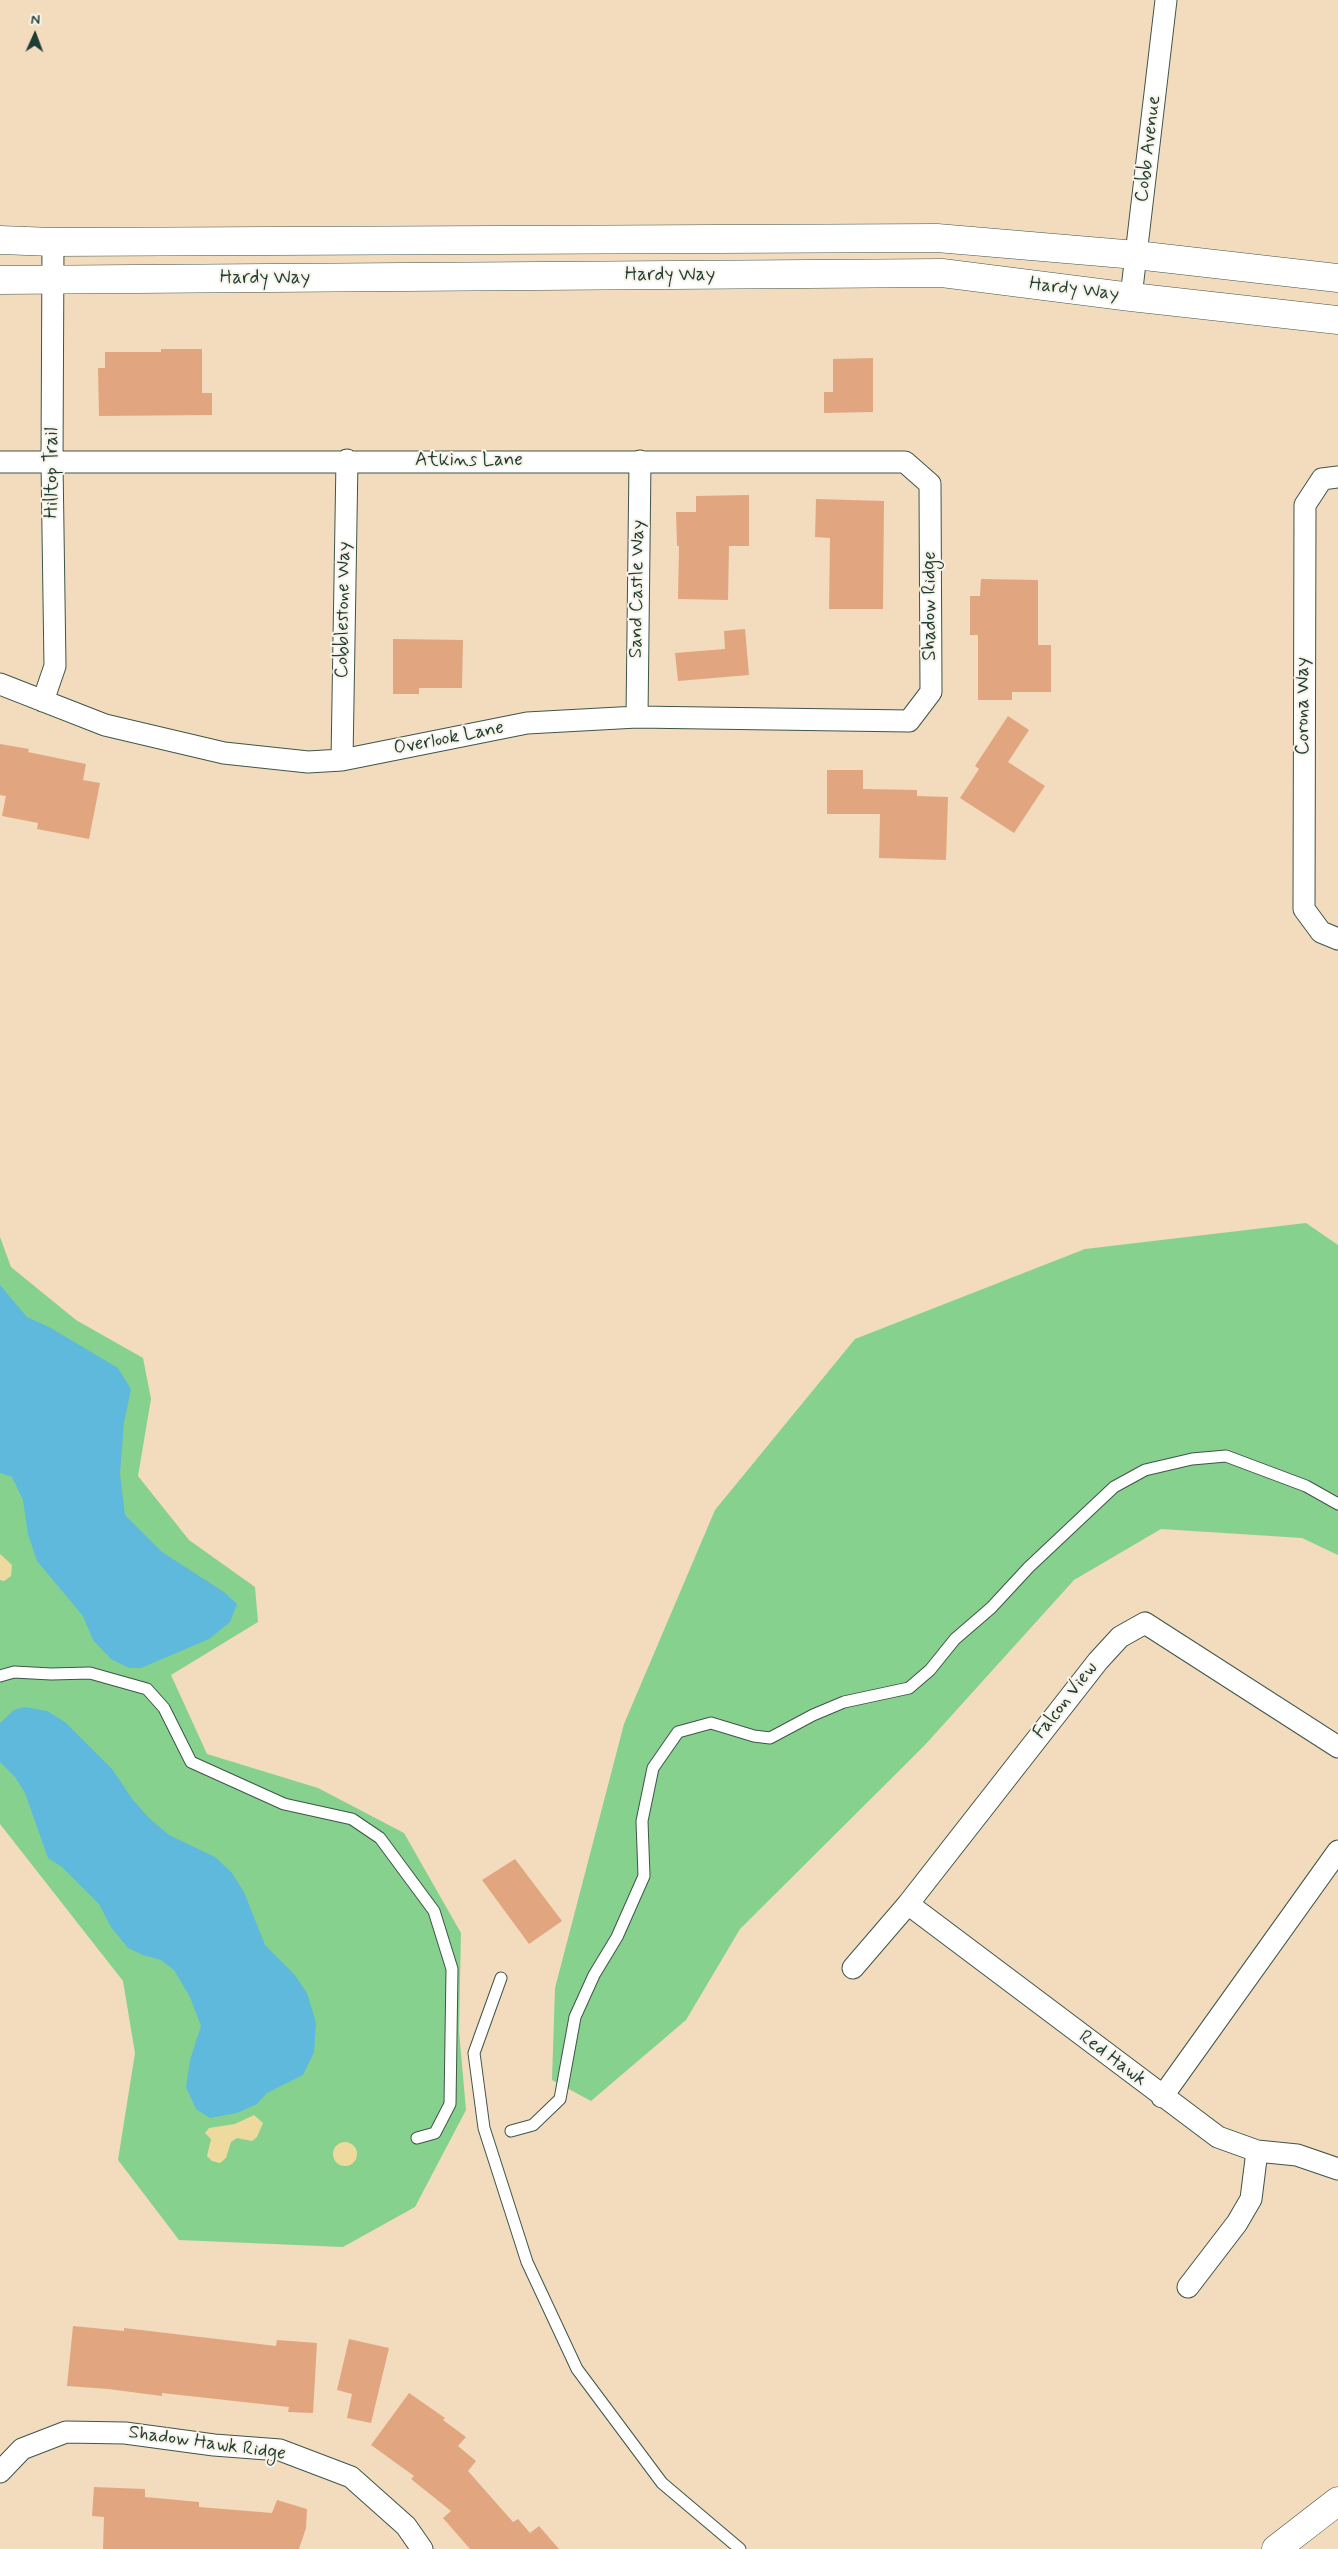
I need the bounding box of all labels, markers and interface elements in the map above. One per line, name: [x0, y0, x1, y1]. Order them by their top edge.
north arrow: [10, 10, 60, 60]
text: N: [31, 11, 40, 29]
street label: Cobb Avenue: [1131, 94, 1167, 204]
street label: Hardy Way: [625, 265, 715, 287]
street label: Hardy Way: [220, 268, 310, 290]
street label: Hardy Way: [1028, 273, 1120, 307]
street label: Hilltop Trail: [42, 428, 64, 518]
street label: Atkins Lane: [415, 450, 523, 472]
street label: Sand Castle Way: [625, 520, 651, 658]
street label: Cobblestone Way: [331, 541, 357, 679]
street label: Shadow Ridge: [920, 551, 942, 661]
street label: Corona Way: [1293, 657, 1315, 755]
street label: Overlook Lane: [392, 717, 506, 761]
street label: Falcon View: [1029, 1658, 1103, 1744]
street label: Red Hawk: [1074, 2026, 1150, 2092]
street label: Shadow Hawk Ridge: [127, 2422, 287, 2466]

